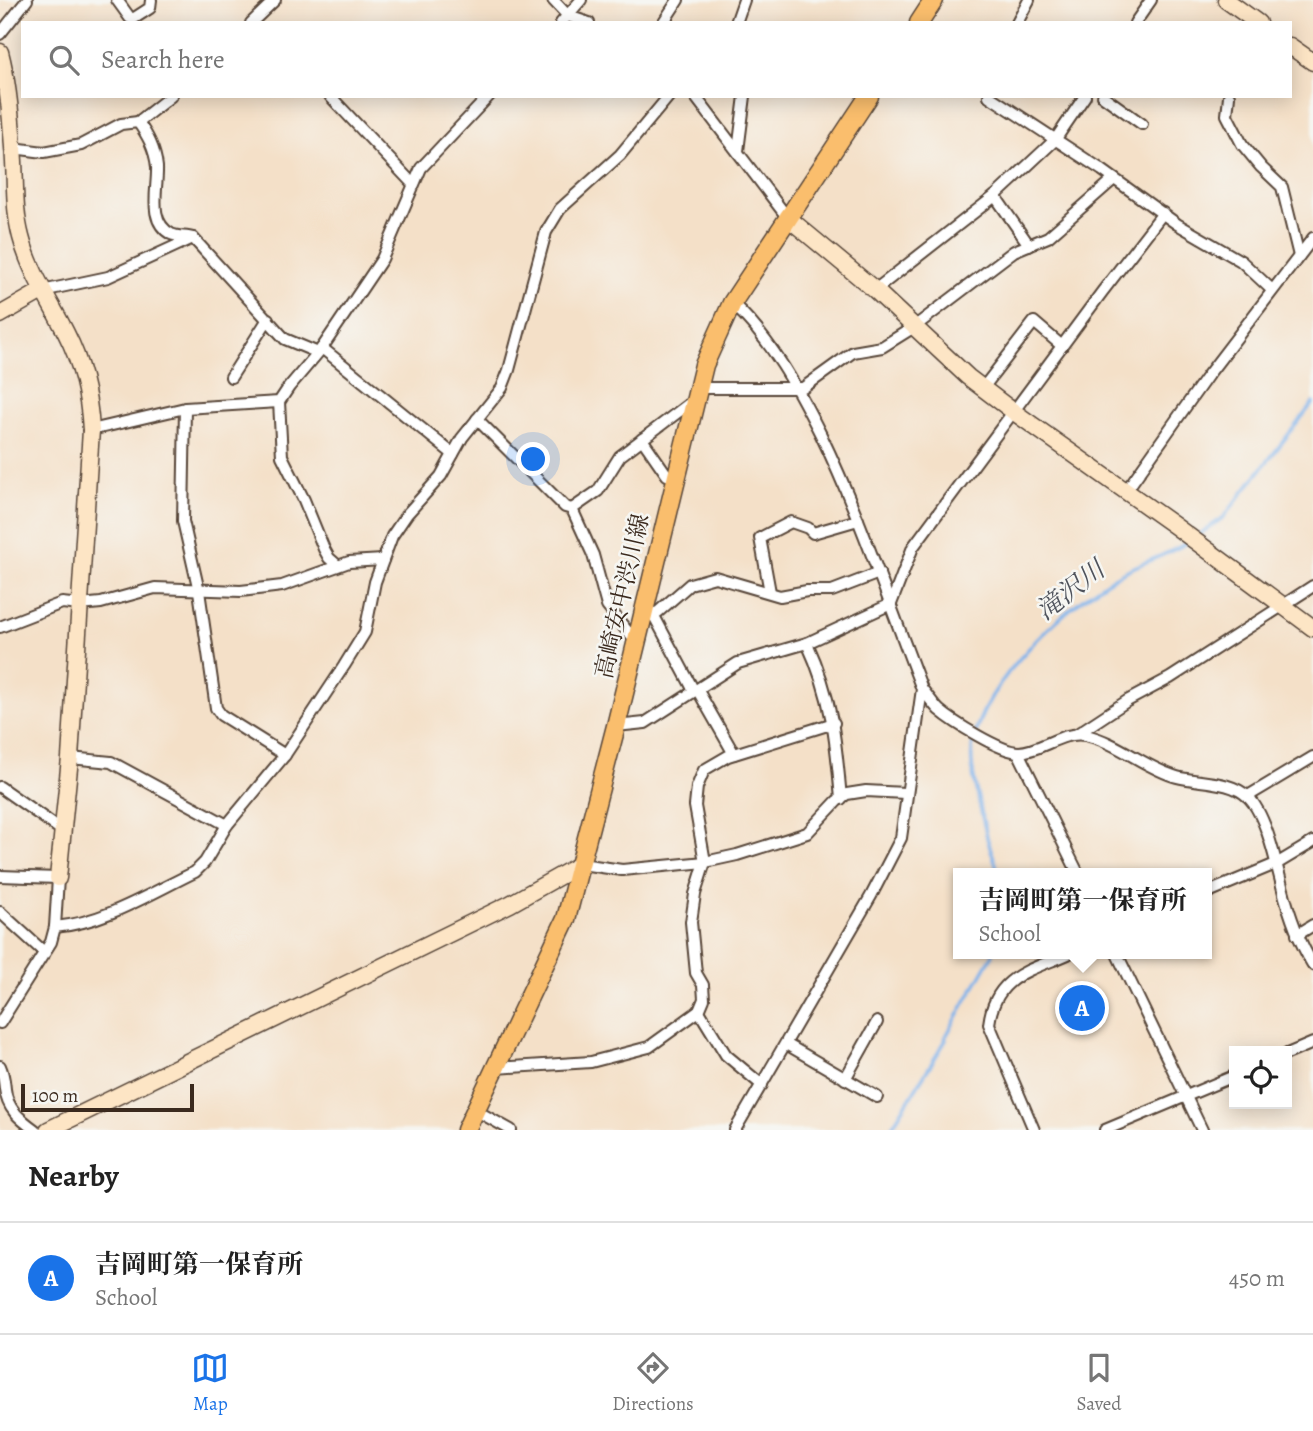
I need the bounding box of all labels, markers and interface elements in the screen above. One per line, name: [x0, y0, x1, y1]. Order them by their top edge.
search box: [21, 21, 1292, 98]
icon: search: [45, 41, 83, 79]
text: Search here: [101, 42, 225, 77]
your location: [516, 442, 550, 476]
street label: 高崎安中渋川線: [588, 511, 656, 681]
water label: 滝沢川: [1029, 551, 1114, 628]
popup: [953, 868, 1212, 959]
text: 吉岡町第一保育所: [978, 883, 1187, 918]
text: School: [978, 918, 1041, 949]
pin: A: [1059, 982, 1105, 1034]
map controls: [1229, 1046, 1292, 1109]
button: locate: [1229, 1046, 1292, 1109]
scale bar: [21, 1081, 194, 1113]
text: 100 m: [32, 1083, 78, 1109]
text: Nearby: [28, 1156, 119, 1196]
text: 吉岡町第一保育所: [95, 1247, 303, 1282]
text: A: [44, 1263, 58, 1294]
text: 450 m: [1229, 1263, 1285, 1294]
text: School: [95, 1282, 157, 1313]
tab: Map: [191, 1349, 229, 1417]
tab: Directions: [612, 1349, 694, 1417]
tab: Saved: [1077, 1349, 1122, 1417]

